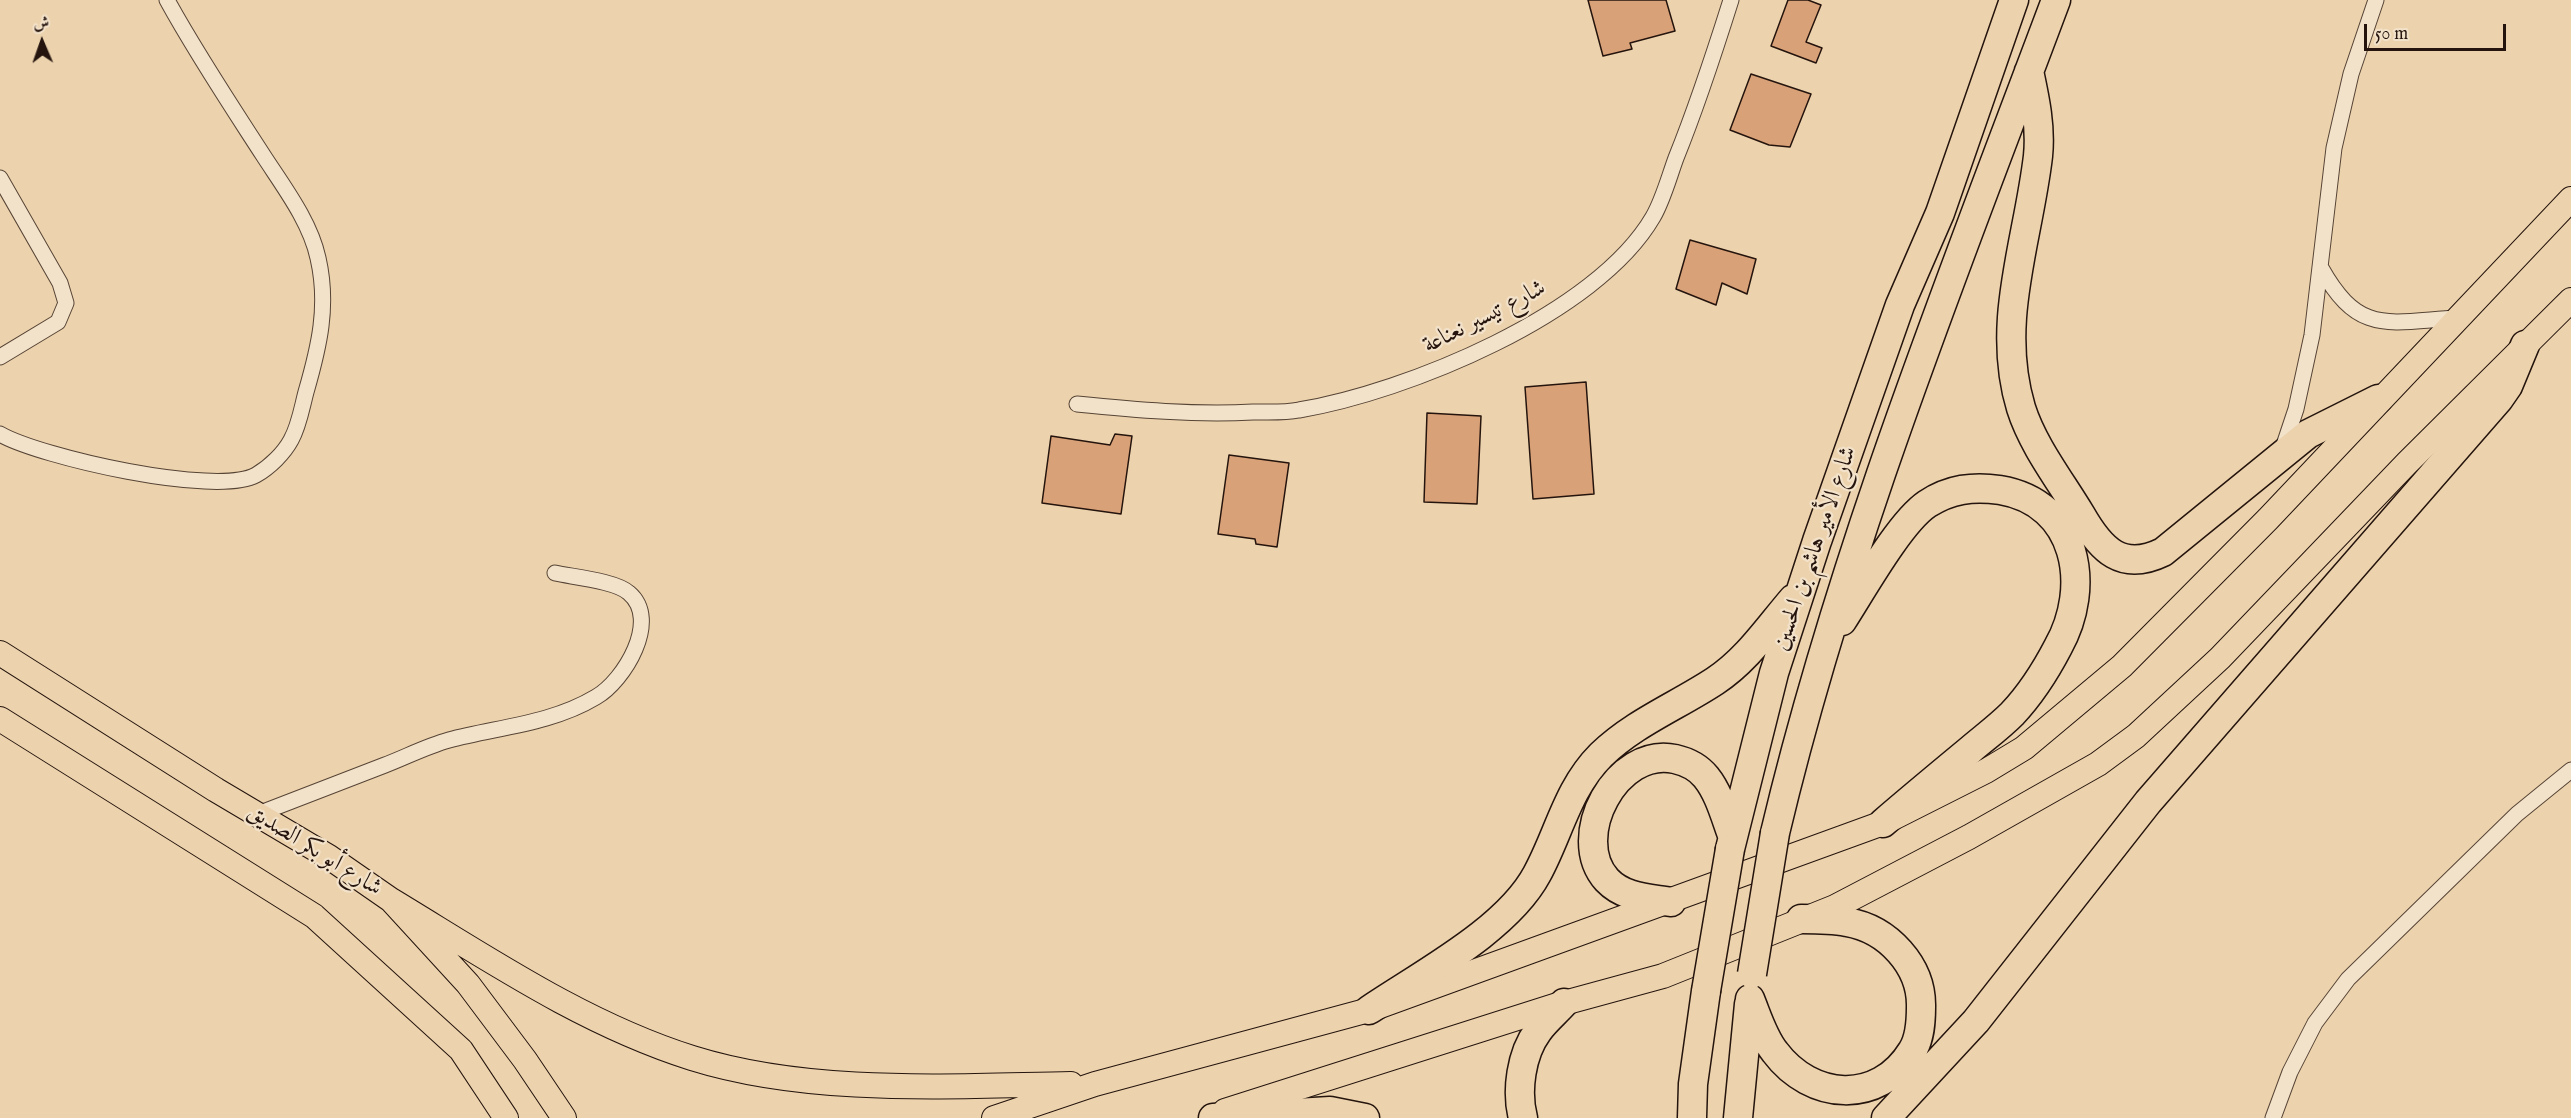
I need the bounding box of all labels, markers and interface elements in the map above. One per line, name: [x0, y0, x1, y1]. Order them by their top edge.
north arrow: [12, 12, 72, 72]
scale bar: [2367, 12, 2510, 50]
text: ش: [33, 14, 50, 34]
text: 50 m: [2375, 23, 2408, 46]
street label: شارع تيسير نعناعة: [1419, 275, 1551, 361]
street label: شارع الأمير هاشم بن الحسين: [1768, 443, 1864, 655]
street label: شارع أبو بكر الصديق: [241, 798, 387, 904]

